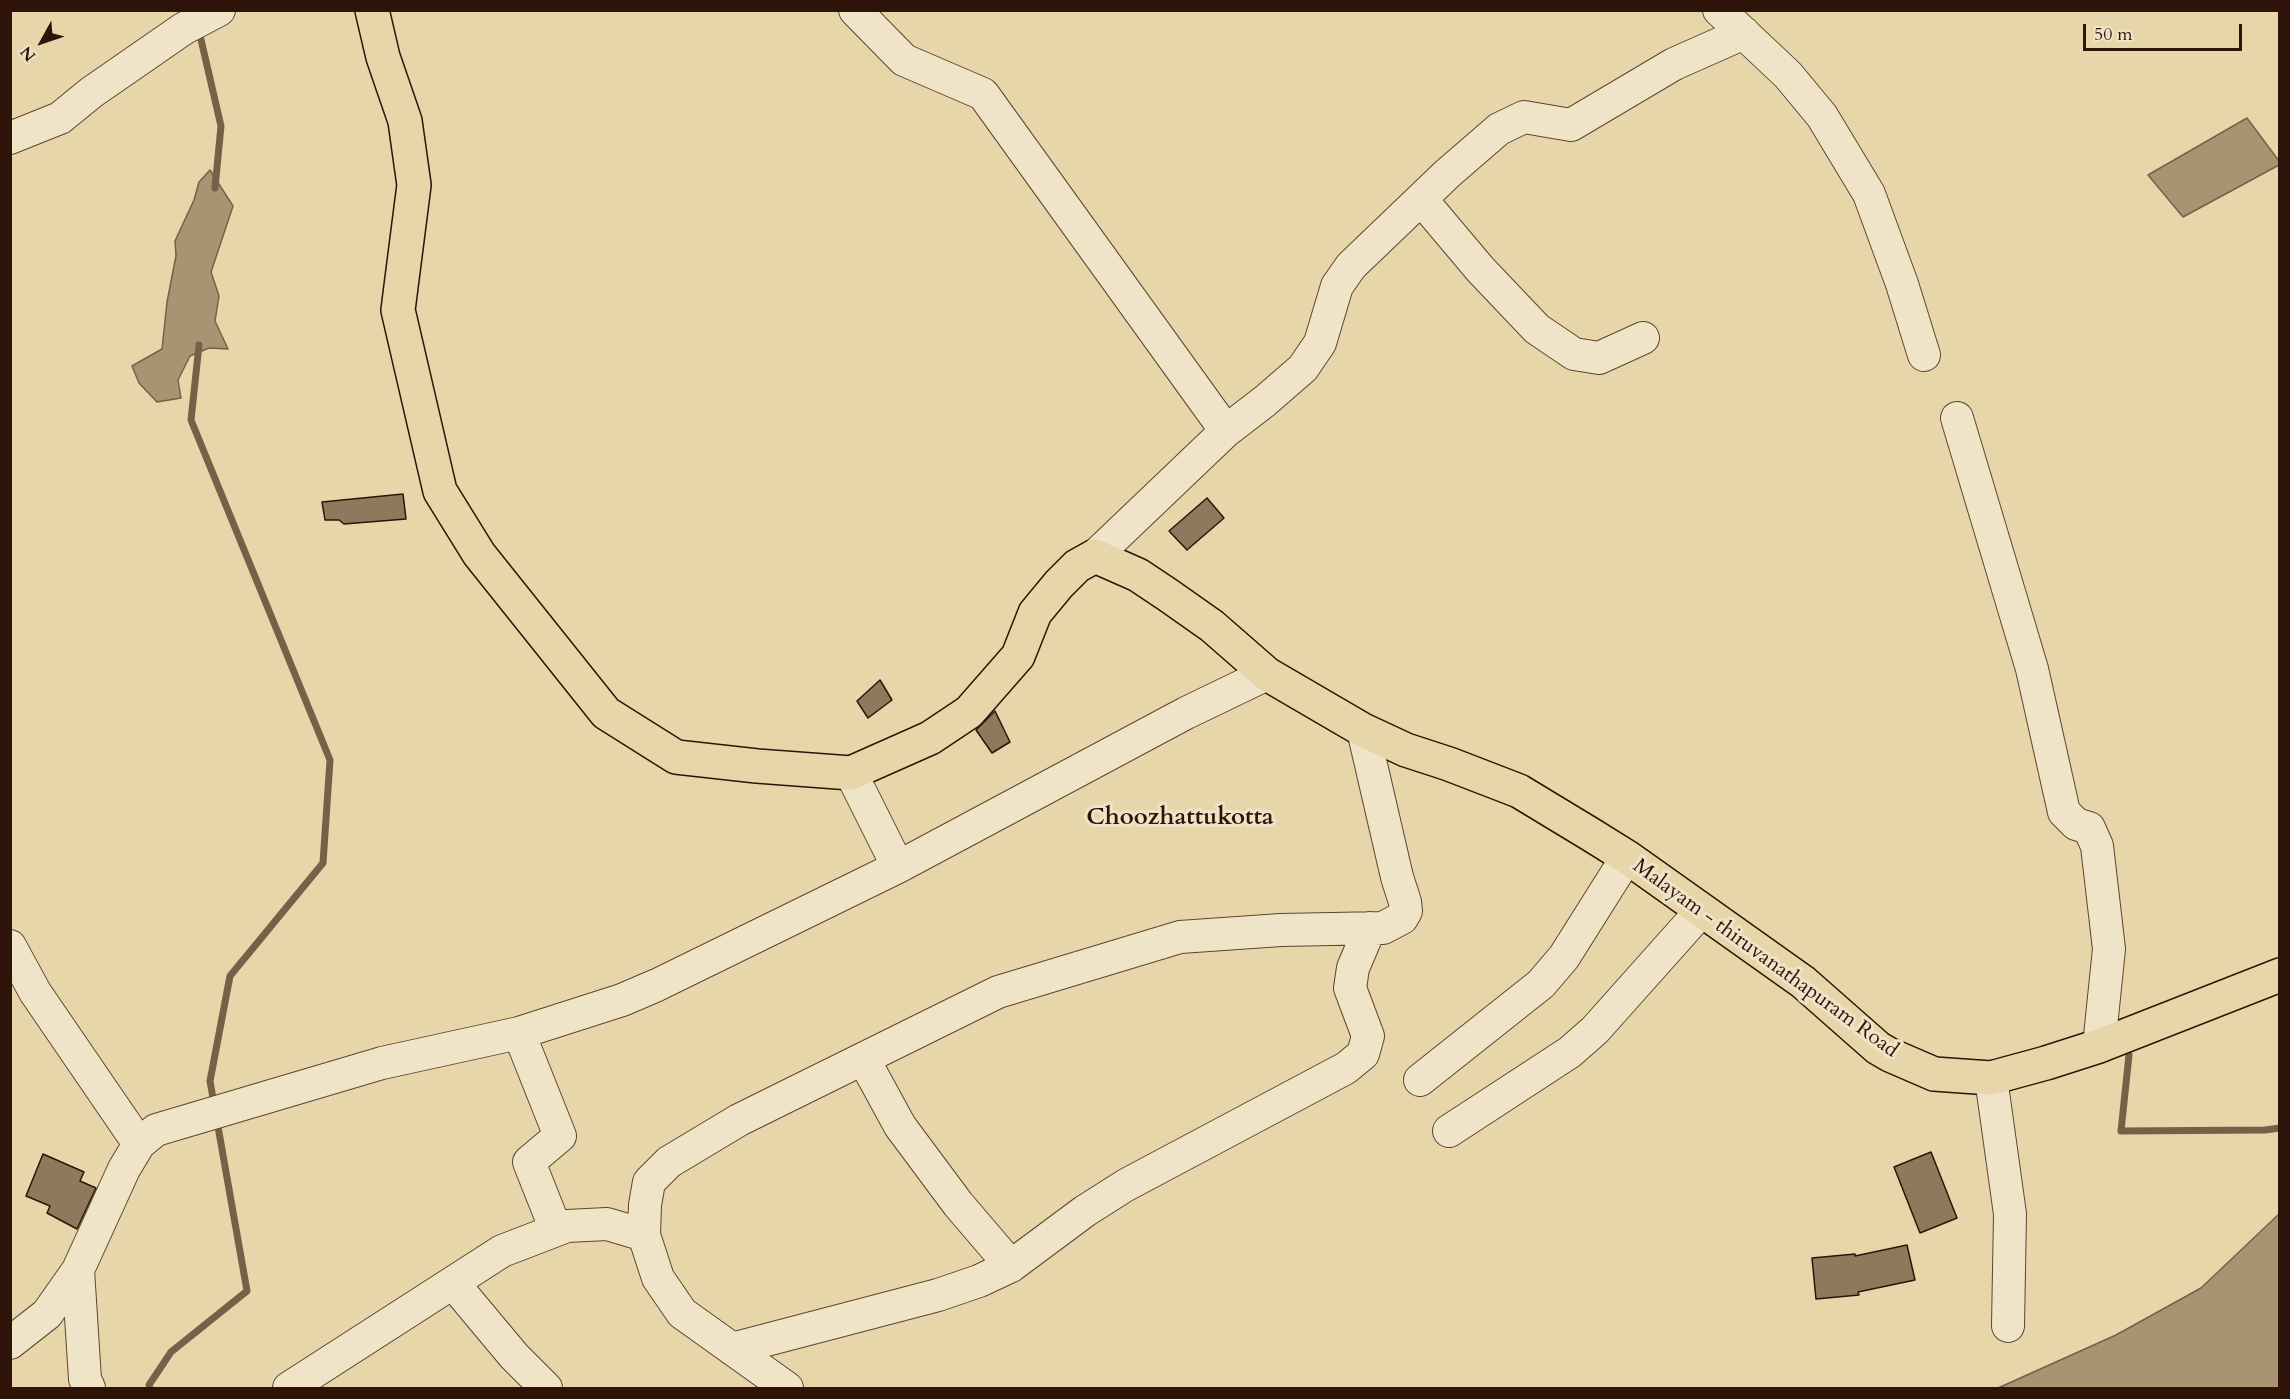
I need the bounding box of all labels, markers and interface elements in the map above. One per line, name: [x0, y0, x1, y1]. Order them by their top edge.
north arrow: [12, 12, 72, 72]
scale bar: [2086, 12, 2245, 50]
text: 50 m: [2094, 22, 2133, 47]
text: N: [15, 41, 41, 66]
district label: Choozhattukotta: [1086, 804, 1274, 832]
street label: Malayam - thiruvanathapuram Road: [1627, 854, 1903, 1064]

